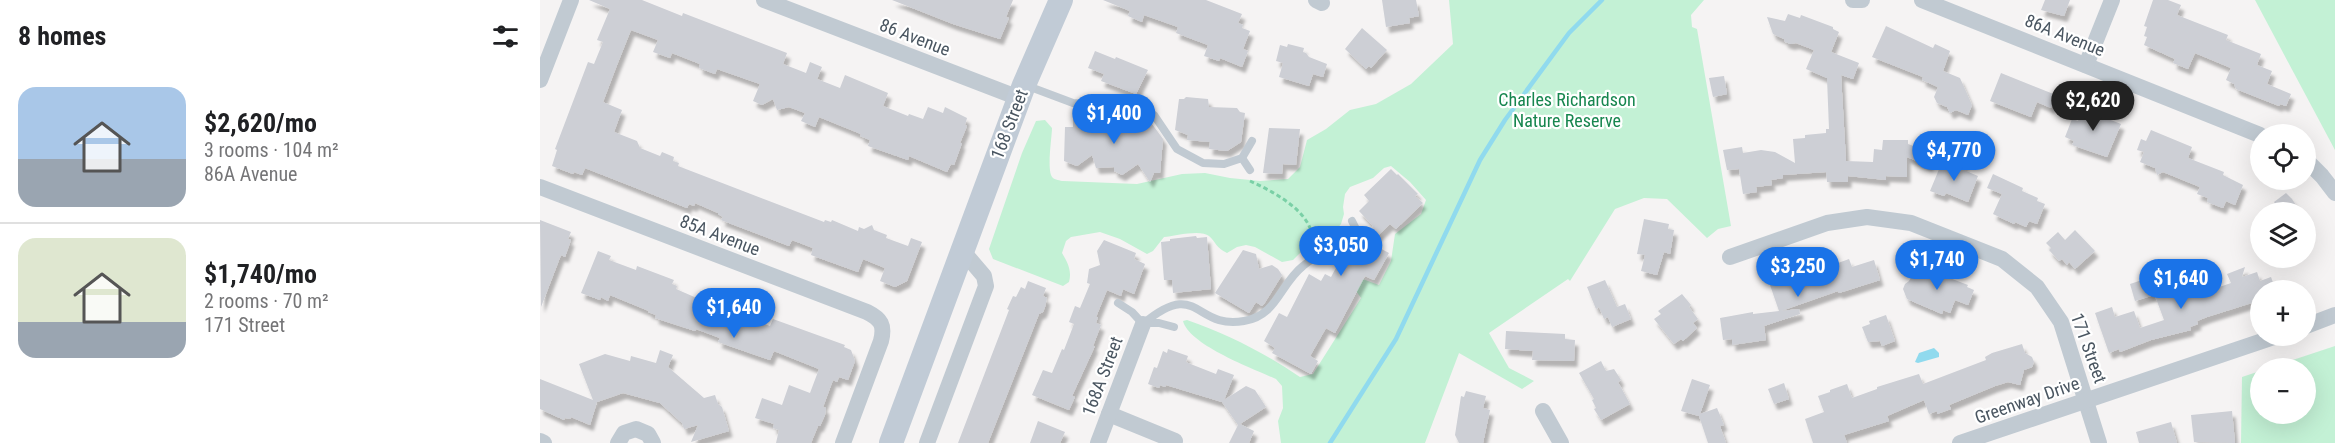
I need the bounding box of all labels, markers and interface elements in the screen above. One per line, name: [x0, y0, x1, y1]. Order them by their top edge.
street label: 86A Avenue: [2022, 10, 2108, 60]
street label: 86 Avenue: [877, 14, 953, 60]
icon: filters: [489, 20, 522, 53]
text: 8 homes: [18, 21, 106, 51]
pin: $2,620: [2044, 81, 2142, 132]
street label: 168 Street: [986, 86, 1032, 162]
text: $2,620: [2065, 88, 2121, 112]
park label: Charles Richardson Nature Reserve: [1498, 89, 1636, 131]
pin: $1,400: [1065, 94, 1163, 145]
text: $1,400: [1086, 101, 1142, 125]
text: $2,620/mo: [204, 108, 317, 138]
icon: home: [66, 111, 138, 183]
map controls: [2250, 124, 2316, 424]
button: locate: [2250, 124, 2316, 190]
pin: $4,770: [1905, 131, 2003, 182]
text: 3 rooms · 104 m²: [204, 138, 339, 162]
text: $4,770: [1926, 138, 1982, 162]
text: 86A Avenue: [204, 162, 297, 186]
button: layers: [2250, 202, 2316, 268]
street label: 85A Avenue: [677, 210, 763, 260]
pin: $3,050: [1292, 226, 1390, 277]
text: $3,050: [1313, 233, 1369, 257]
pin: $1,740: [1888, 240, 1986, 291]
pin: $3,250: [1749, 247, 1847, 298]
text: $1,740: [1909, 247, 1965, 271]
text: $3,250: [1770, 254, 1826, 278]
text: $1,740/mo: [204, 259, 317, 289]
pin: $1,640: [2132, 259, 2230, 310]
icon: home: [66, 262, 138, 334]
text: $1,640: [2153, 266, 2209, 290]
button: +: [2250, 280, 2316, 346]
pin: $1,640: [685, 288, 783, 339]
text: 2 rooms · 70 m²: [204, 289, 329, 313]
text: $1,640: [706, 295, 762, 319]
street label: 171 Street: [2067, 310, 2111, 386]
text: 171 Street: [204, 313, 285, 337]
street label: 168A Street: [1077, 333, 1127, 419]
button: −: [2250, 358, 2316, 424]
street label: Greenway Drive: [1972, 372, 2082, 428]

